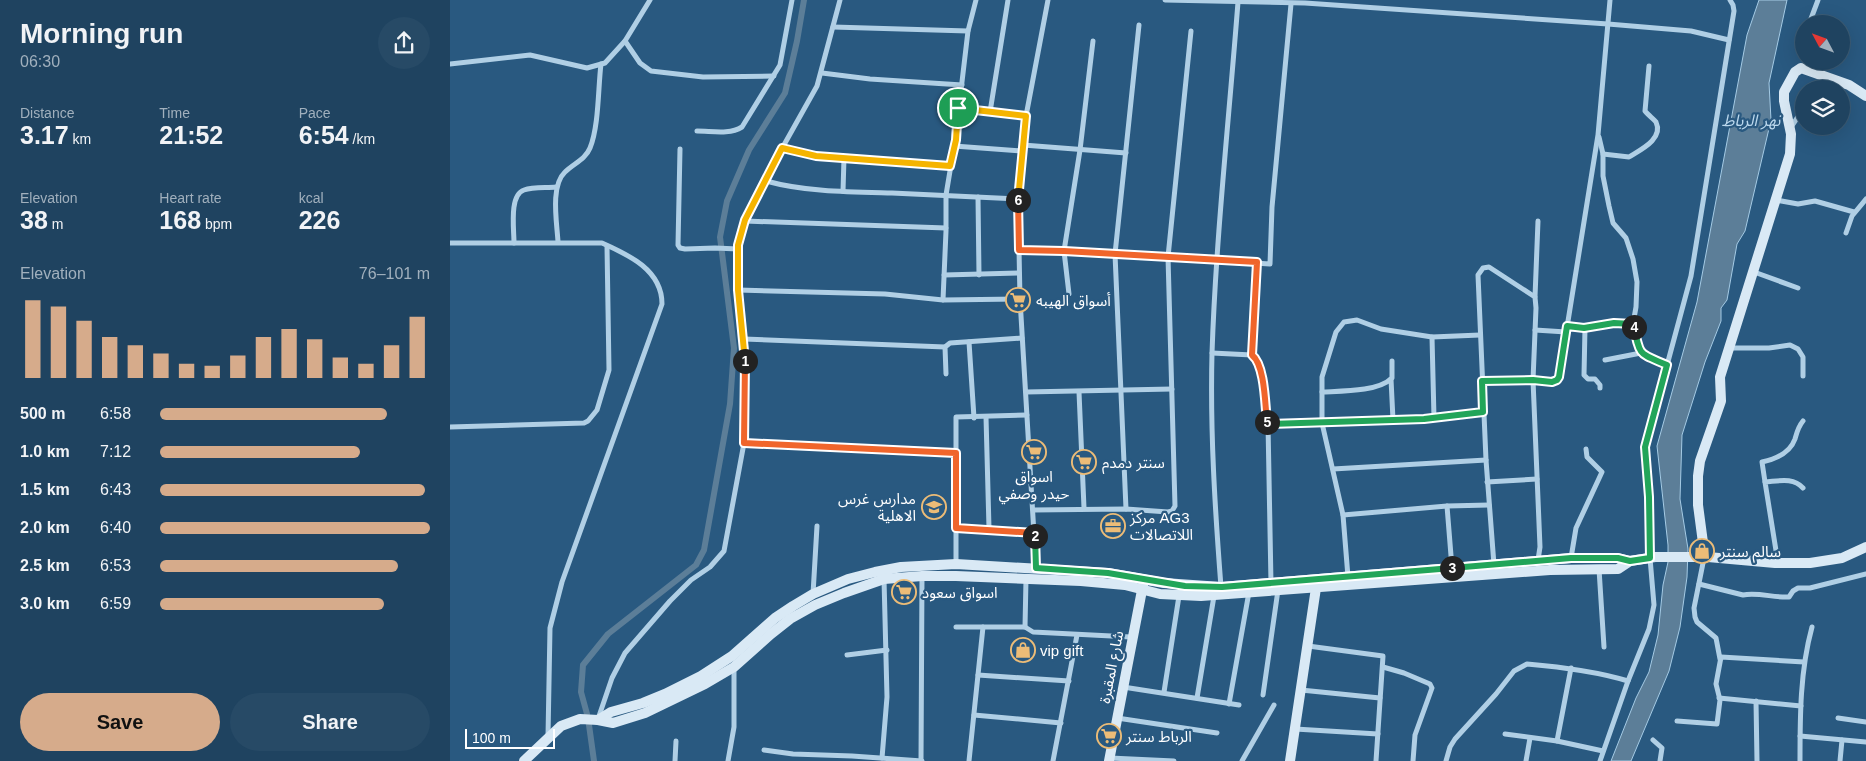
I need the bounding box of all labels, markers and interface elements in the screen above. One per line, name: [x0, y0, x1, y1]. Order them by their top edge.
north arrow: [1795, 15, 1850, 70]
map controls: [1795, 15, 1850, 135]
button: share: [378, 17, 430, 69]
text: Morning run: [20, 18, 183, 49]
text: 06:30: [20, 53, 60, 70]
button: layers: [1795, 80, 1850, 135]
pin: [937, 87, 979, 129]
icon: arrive: [944, 94, 972, 122]
text: Distance: [20, 105, 74, 121]
text: Time: [159, 105, 190, 121]
text: Pace: [299, 105, 331, 121]
water label: نهر الرباط: [1722, 112, 1782, 130]
text: 3.17: [20, 121, 69, 149]
text: 21:52: [159, 121, 223, 149]
text: 6:54: [299, 121, 349, 149]
text: km: [69, 131, 91, 147]
text: /km: [349, 131, 375, 147]
pin: 6: [1006, 188, 1030, 212]
text: Elevation: [20, 190, 78, 206]
text: Heart rate: [159, 190, 222, 206]
text: kcal: [299, 190, 324, 206]
text: 6: [1015, 192, 1022, 208]
text: 38: [20, 206, 48, 234]
text: 168: [159, 206, 201, 234]
text: 226: [299, 206, 340, 234]
text: m: [48, 216, 63, 232]
text: bpm: [201, 216, 232, 232]
text: Elevation: [20, 265, 86, 282]
text: 76–101 m: [359, 265, 430, 282]
supermarket icon: أسواق الهيبه: [1005, 287, 1031, 313]
place label: أسواق الهيبه: [1036, 292, 1111, 310]
pin: 4: [1622, 314, 1646, 340]
text: 4: [1631, 319, 1638, 335]
pin: 1: [732, 348, 758, 374]
text: 1: [742, 353, 749, 369]
text: 500 m: [20, 405, 65, 422]
text: 6:58: [100, 405, 131, 422]
pin: 5: [1254, 410, 1280, 434]
text: 5: [1264, 414, 1271, 430]
supermarket icon: اسواق حيدر وصفي: [1021, 439, 1047, 465]
text: 1.0 km: [20, 443, 70, 460]
text: 7:12: [100, 443, 131, 460]
supermarket icon: سنتر دمدم: [1071, 449, 1097, 475]
place label: سنتر دمدم: [1102, 454, 1165, 474]
place label: اسواق حيدر وصفي: [999, 468, 1070, 505]
text: 1.5 km: [20, 481, 70, 498]
text: 6:43: [100, 481, 131, 498]
place label: مدارس غرس الاهلية: [838, 490, 916, 524]
school or university icon: مدارس غرس الاهلية: [921, 494, 947, 520]
place label: مركز AG3 اللاتصالات: [1129, 509, 1193, 543]
office icon: مركز AG3 اللاتصالات: [1100, 513, 1126, 539]
text: 2.0 km: [20, 519, 70, 536]
text: 6:40: [100, 519, 131, 536]
pin: 2: [1022, 524, 1048, 548]
text: 2: [1032, 528, 1039, 544]
shop icon: سالم سنتر: [1689, 538, 1715, 564]
place label: سالم سنتر: [1719, 543, 1781, 563]
pin: 3: [1440, 556, 1464, 580]
text: 2.5 km: [20, 557, 70, 574]
text: 6:53: [100, 557, 131, 574]
text: 3: [1449, 560, 1456, 576]
supermarket icon: اسواق سعود: [891, 579, 917, 605]
place label: اسواق سعود: [922, 584, 998, 602]
text: 3.0 km: [20, 595, 70, 612]
text: 6:59: [100, 595, 131, 612]
street label: شارع المقبرة: [1096, 629, 1130, 705]
shop icon: vip gift: [1010, 637, 1036, 663]
place label: vip gift: [1040, 642, 1084, 659]
button: Save: [20, 693, 220, 751]
button: Share: [230, 693, 430, 751]
supermarket icon: الرباط سنتر: [1096, 723, 1122, 749]
scale bar: [465, 726, 555, 749]
place label: الرباط سنتر: [1125, 728, 1192, 746]
text: 100 m: [472, 730, 511, 746]

